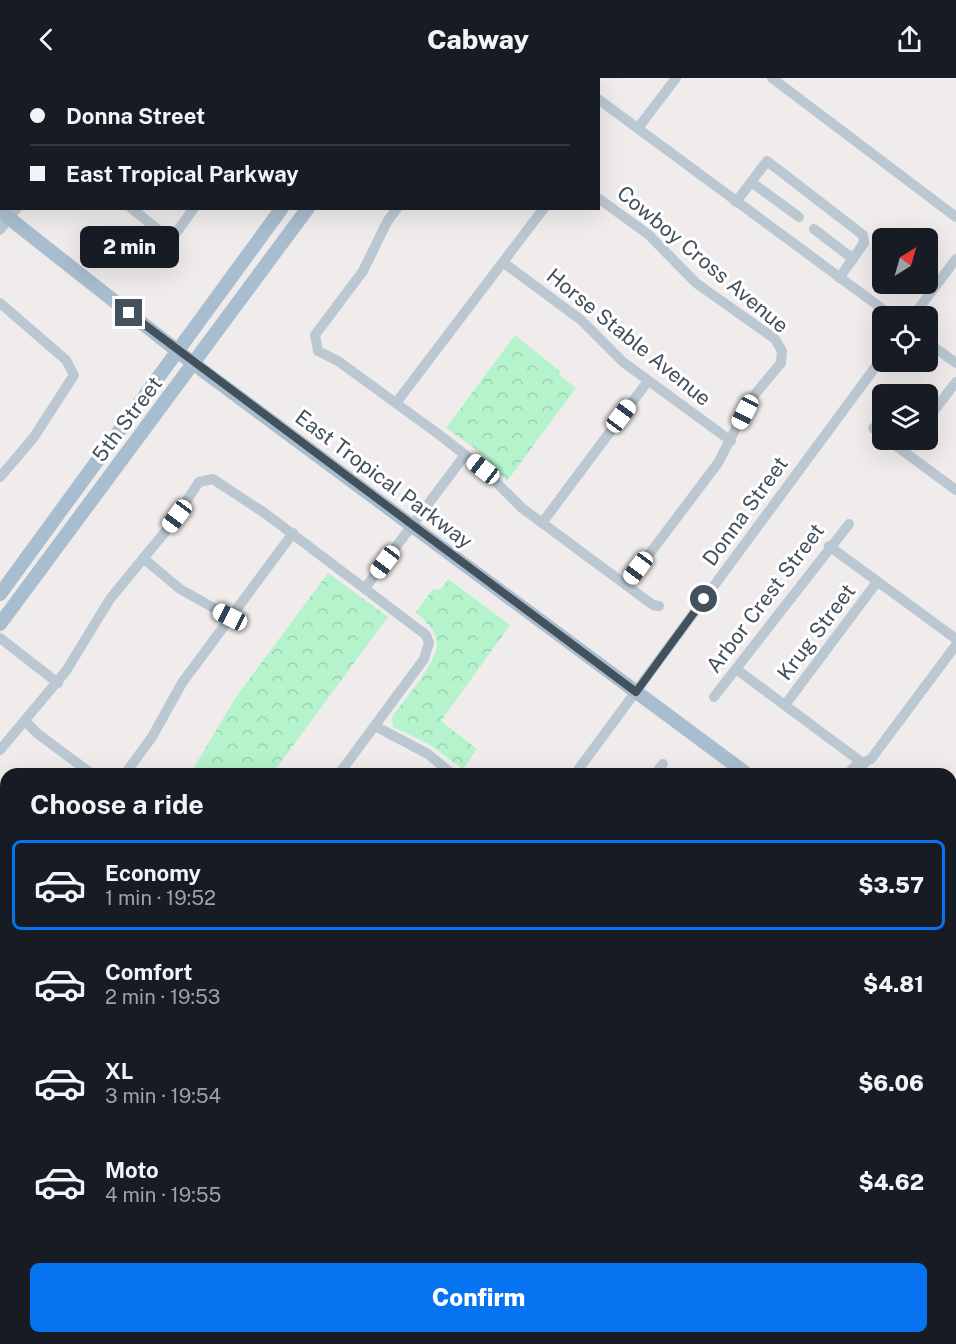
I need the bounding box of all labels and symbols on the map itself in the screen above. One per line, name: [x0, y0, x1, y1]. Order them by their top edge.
street label: Cowboy Cross Avenue: [612, 180, 794, 338]
callout: 2 min: [80, 226, 178, 268]
north arrow: [872, 228, 938, 294]
street label: Horse Stable Avenue: [542, 263, 716, 411]
route end: [115, 299, 142, 326]
street label: 5th Street: [87, 371, 167, 467]
car: [729, 392, 761, 432]
car: [603, 396, 639, 436]
street label: East Tropical Parkway: [290, 404, 478, 554]
car: [463, 451, 503, 487]
street label: Donna Street: [697, 452, 793, 570]
car: [159, 496, 195, 536]
street label: Arbor Crest Street: [701, 519, 829, 677]
car: [367, 542, 403, 582]
car: [620, 548, 656, 588]
street label: Krug Street: [772, 579, 860, 685]
route start: [690, 585, 717, 612]
car: [210, 601, 250, 633]

